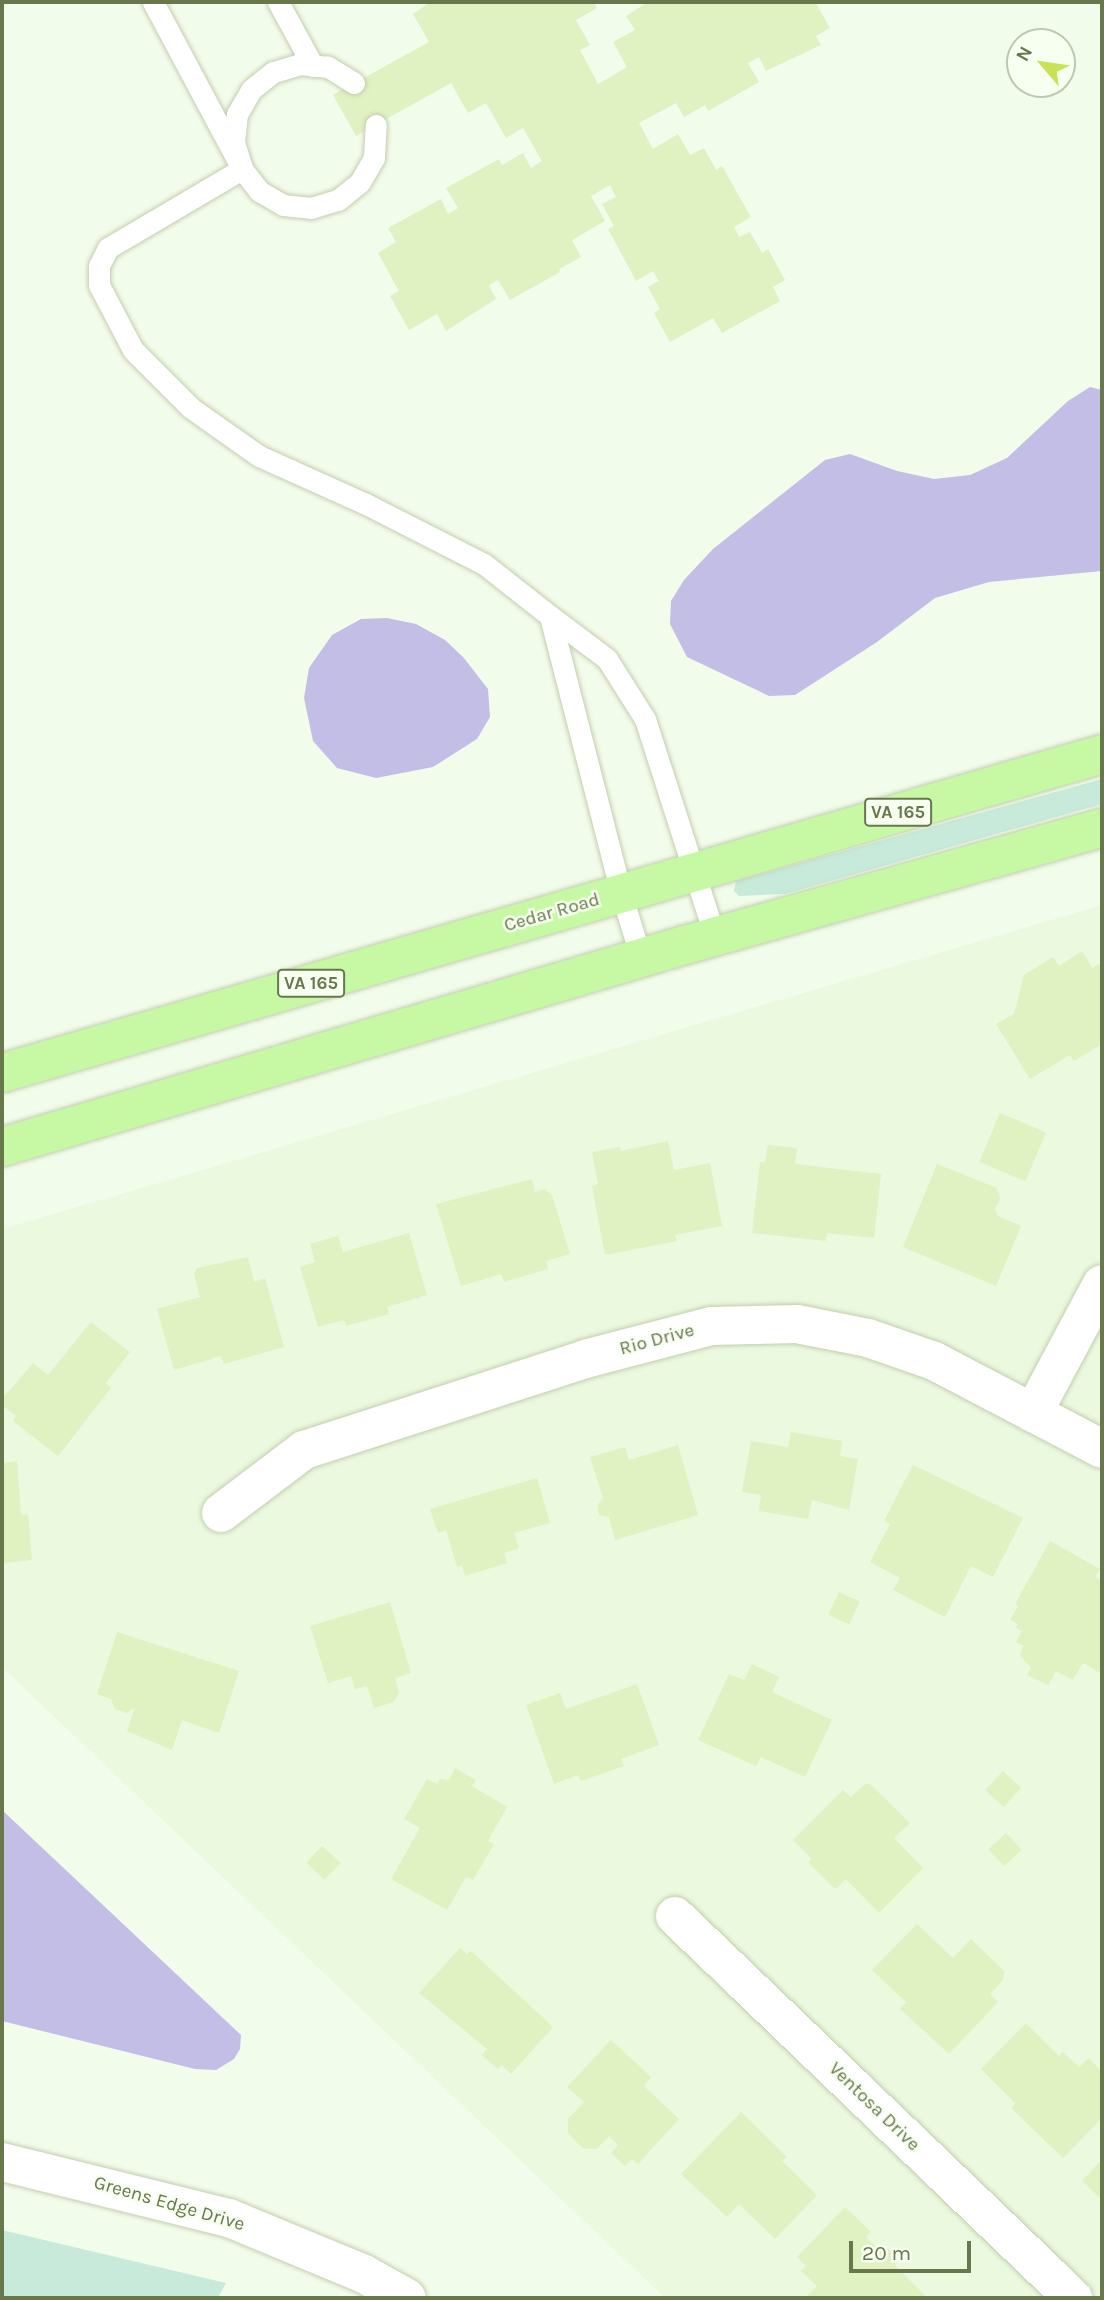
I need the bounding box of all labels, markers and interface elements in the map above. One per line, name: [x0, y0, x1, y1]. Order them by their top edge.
north arrow: [1006, 28, 1076, 98]
text: N: [1011, 42, 1037, 65]
road number: VA 165: [863, 798, 933, 826]
street label: Cedar Road: [502, 889, 602, 937]
road number: VA 165: [276, 968, 346, 998]
street label: Rio Drive: [617, 1319, 697, 1361]
street label: Ventosa Drive: [824, 2058, 924, 2156]
street label: Greens Edge Drive: [91, 2172, 247, 2236]
scale bar: [852, 2226, 974, 2270]
text: 20 m: [862, 2241, 911, 2265]

